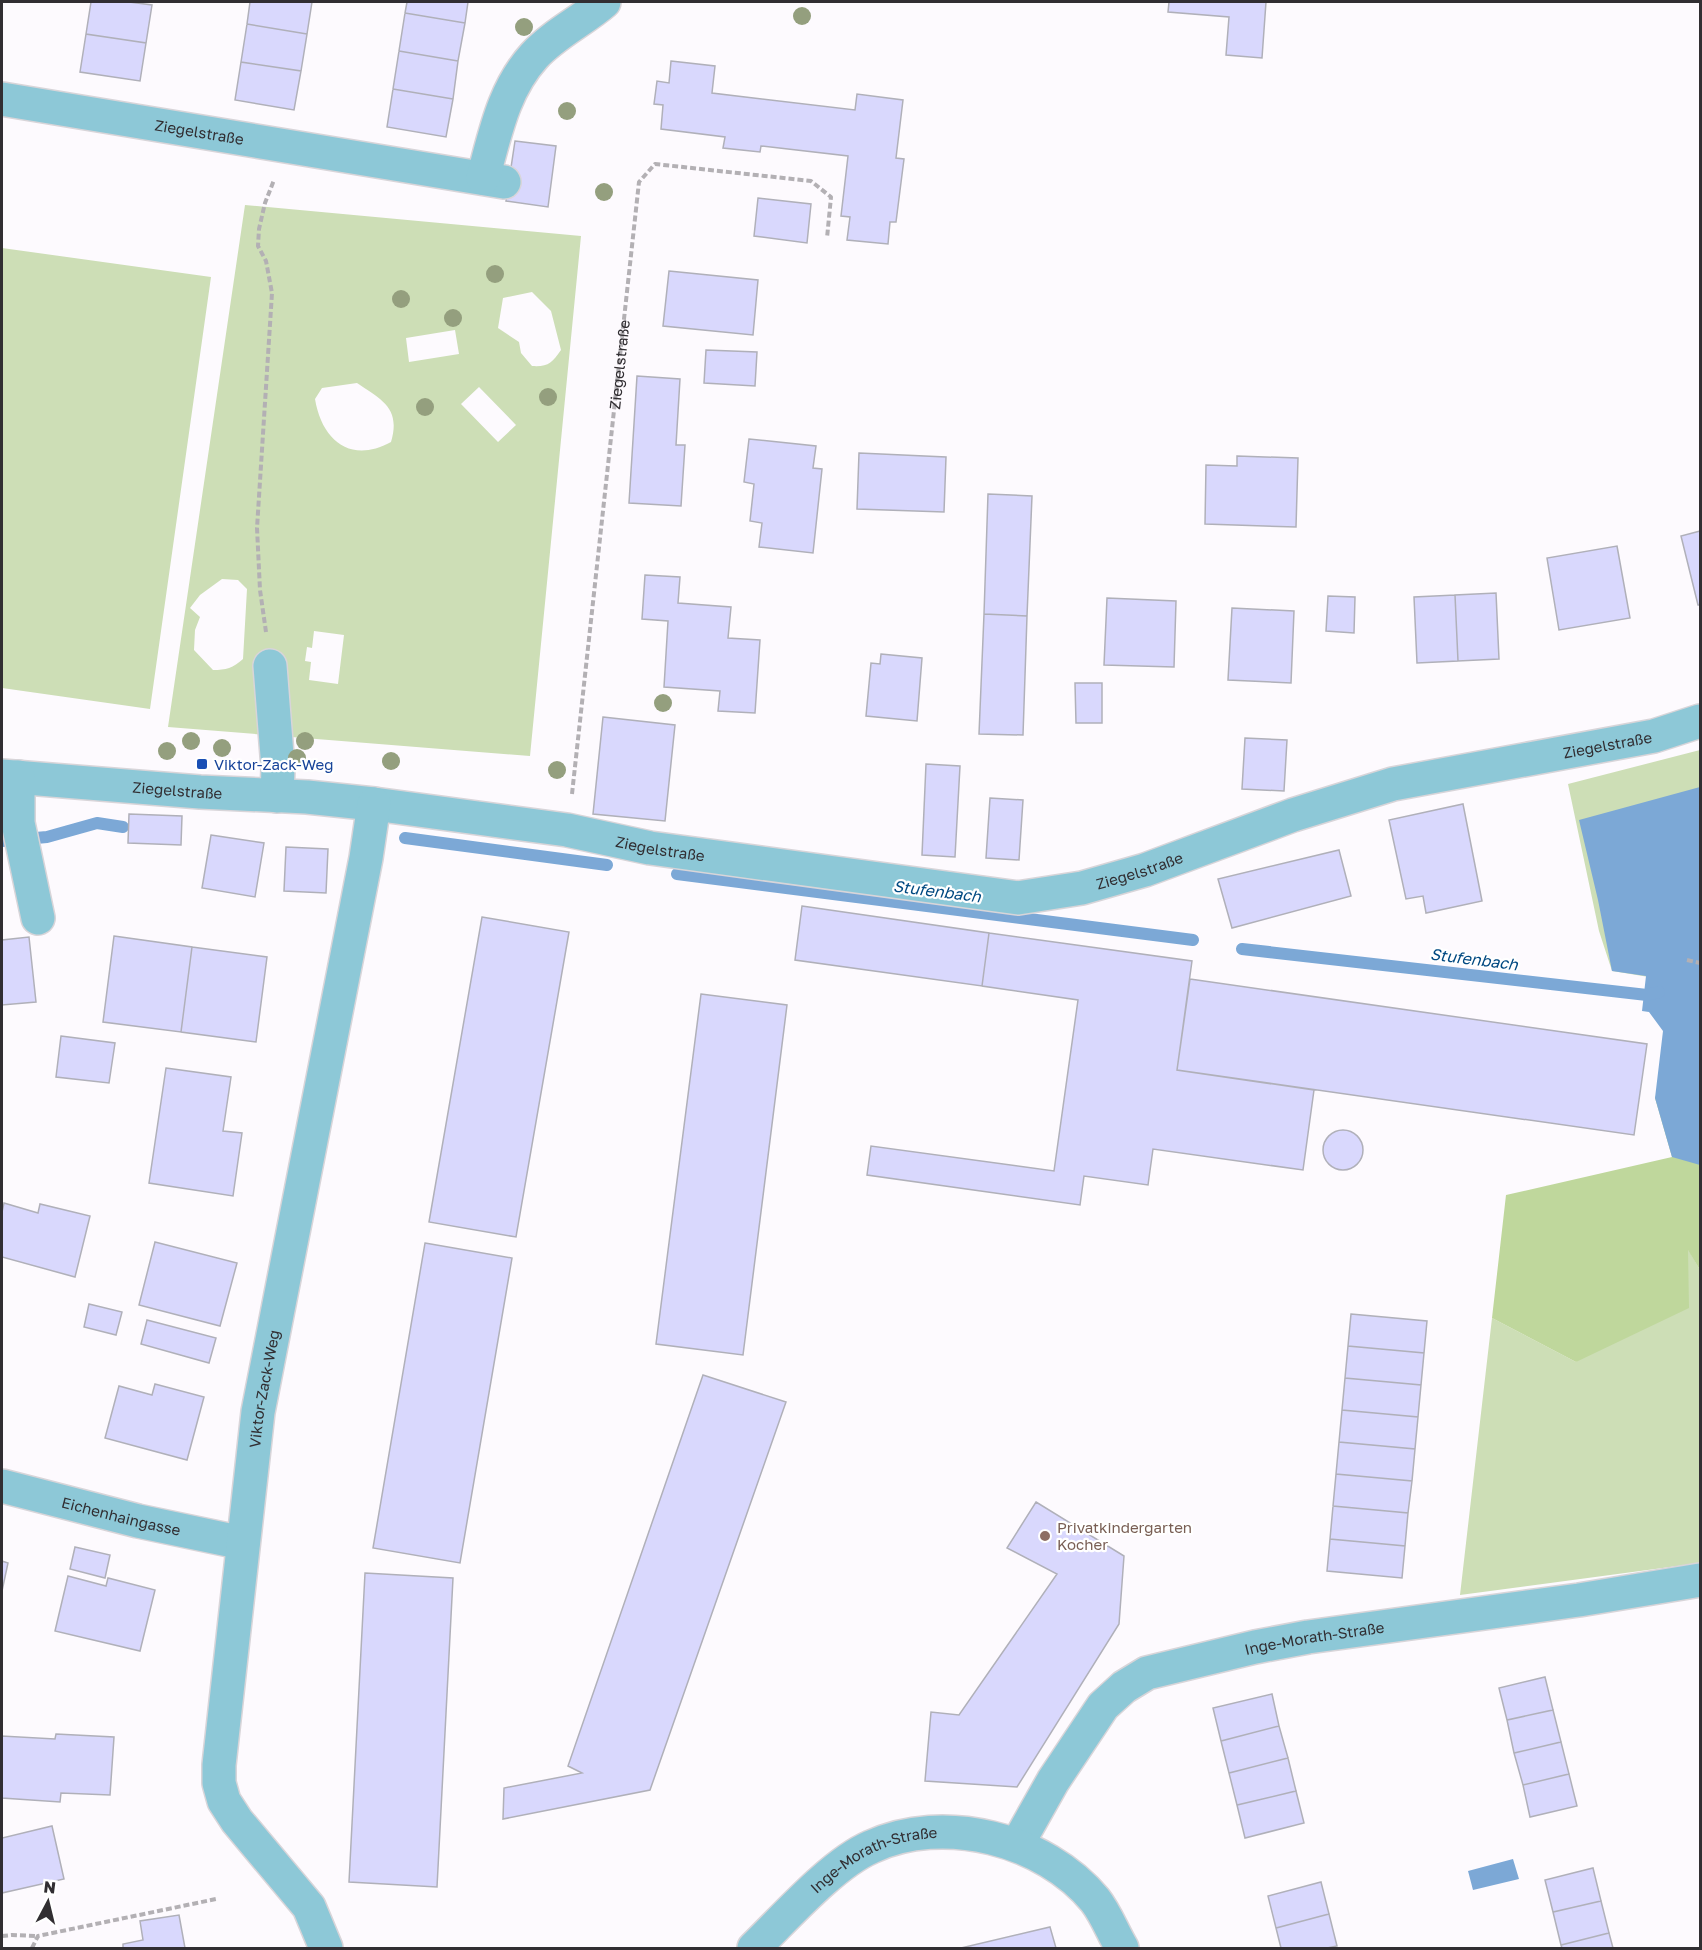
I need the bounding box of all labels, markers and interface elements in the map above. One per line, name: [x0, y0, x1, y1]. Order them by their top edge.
street label: Ziegelstraße: [153, 115, 246, 148]
street label: Ziegelstraße: [605, 319, 633, 410]
street label: Ziegelstraße: [1561, 728, 1654, 762]
place label: Viktor-Zack-Weg: [214, 755, 333, 773]
marker: Viktor-Zack-Weg: [195, 757, 209, 771]
street label: Ziegelstraße: [132, 778, 223, 802]
street label: Ziegelstraße: [614, 832, 706, 864]
street label: Ziegelstraße: [1094, 848, 1185, 893]
water label: Stufenbach: [892, 876, 983, 906]
water label: Stufenbach: [1429, 944, 1520, 974]
street label: Viktor-Zack-Weg: [245, 1328, 283, 1449]
street label: Eichenhaingasse: [60, 1493, 183, 1539]
place label: Privatkindergarten Kocher: [1057, 1518, 1192, 1553]
marker: Privatkindergarten Kocher: [1038, 1529, 1052, 1543]
street label: Inge-Morath-Straße: [1243, 1618, 1386, 1658]
street label: Inge-Morath-Straße: [806, 1823, 938, 1897]
north arrow: [18, 1872, 78, 1932]
text: N: [43, 1876, 57, 1898]

